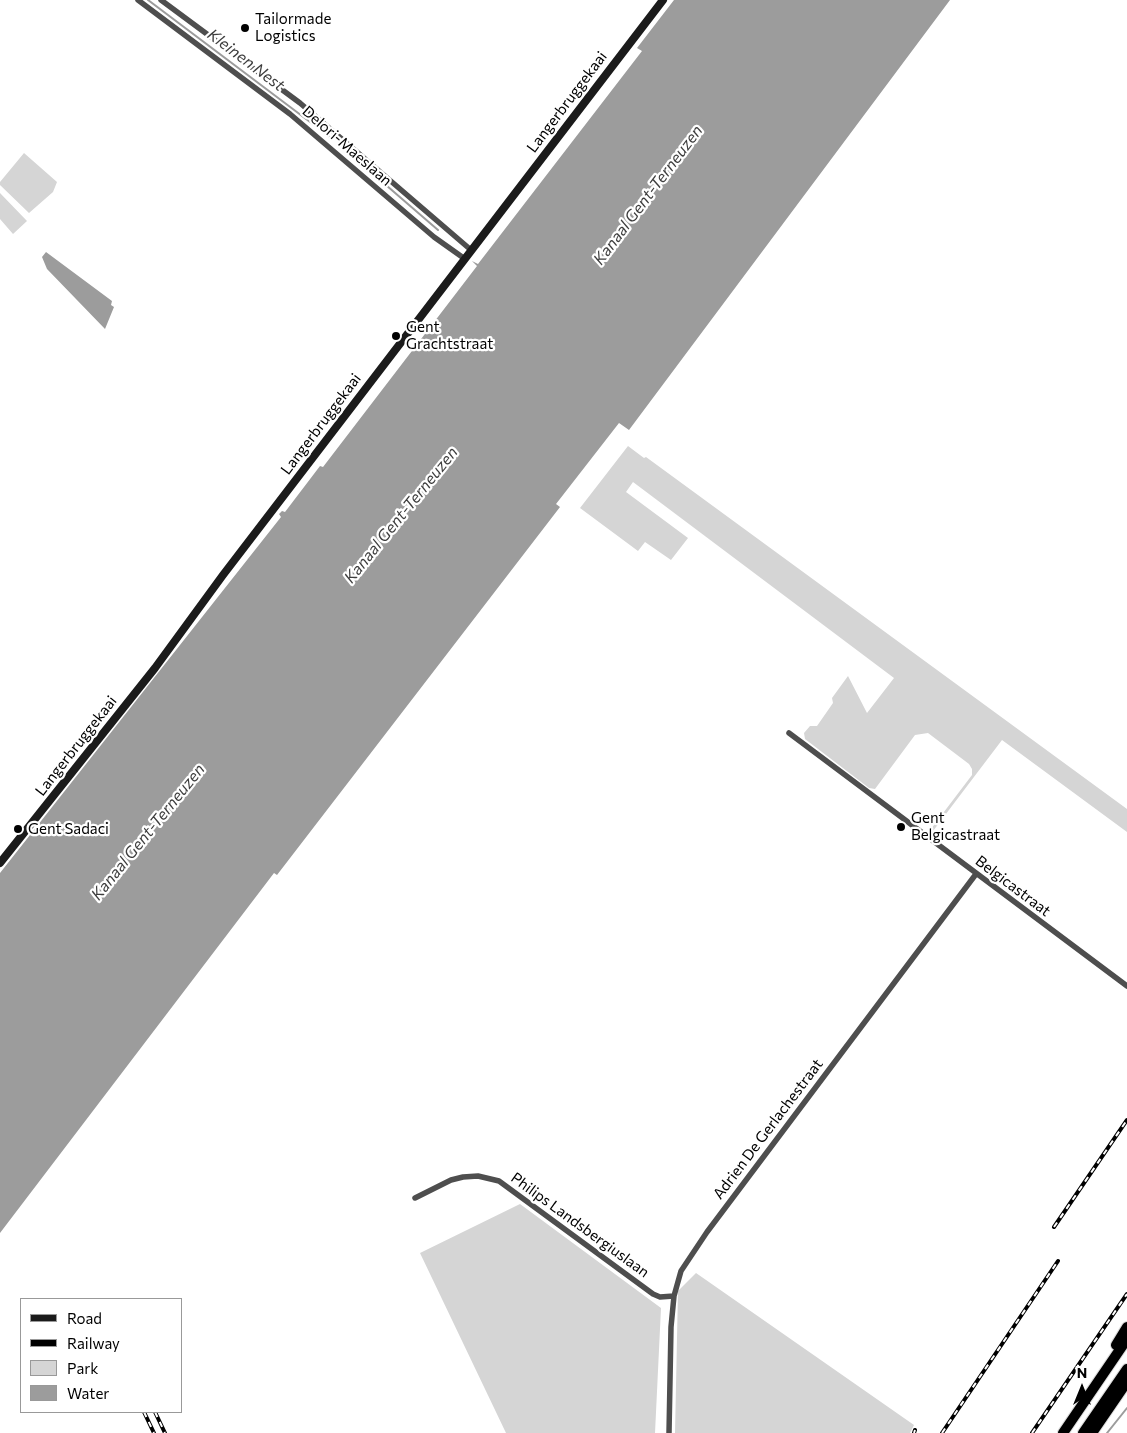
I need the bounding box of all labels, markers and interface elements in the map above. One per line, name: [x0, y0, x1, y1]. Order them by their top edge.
place label: Tailormade Logistics: [255, 10, 331, 45]
marker: Tailormade Logistics: [239, 22, 251, 34]
water label: Kleinen Nest: [204, 25, 288, 95]
street label: Langerbruggekaai: [523, 48, 611, 156]
street label: Delori-Maeslaan: [299, 102, 395, 190]
water label: Kanaal Gent-Terneuzen: [589, 122, 707, 268]
place label: Gent Grachtstraat: [406, 318, 493, 353]
marker: Gent Grachtstraat: [390, 330, 402, 342]
street label: Langerbruggekaai: [277, 370, 365, 478]
water label: Kanaal Gent-Terneuzen: [340, 443, 462, 587]
street label: Langerbruggekaai: [31, 692, 121, 800]
water label: Kanaal Gent-Terneuzen: [87, 760, 209, 904]
place label: Gent Belgicastraat: [911, 809, 1000, 844]
place label: Gent Sadaci: [28, 820, 109, 838]
marker: Gent Belgicastraat: [895, 821, 907, 833]
marker: Gent Sadaci: [12, 823, 24, 835]
street label: Belgicastraat: [972, 852, 1054, 920]
street label: Adrien De Gerlachestraat: [709, 1055, 827, 1203]
street label: Philips Landsbergiuslaan: [507, 1169, 653, 1281]
legend: [20, 1298, 182, 1413]
text: Road: [67, 1309, 102, 1327]
text: Railway: [67, 1334, 120, 1352]
text: Park: [67, 1359, 98, 1377]
north arrow: [1057, 1363, 1107, 1413]
text: N: [1077, 1364, 1087, 1381]
text: Water: [67, 1384, 109, 1402]

